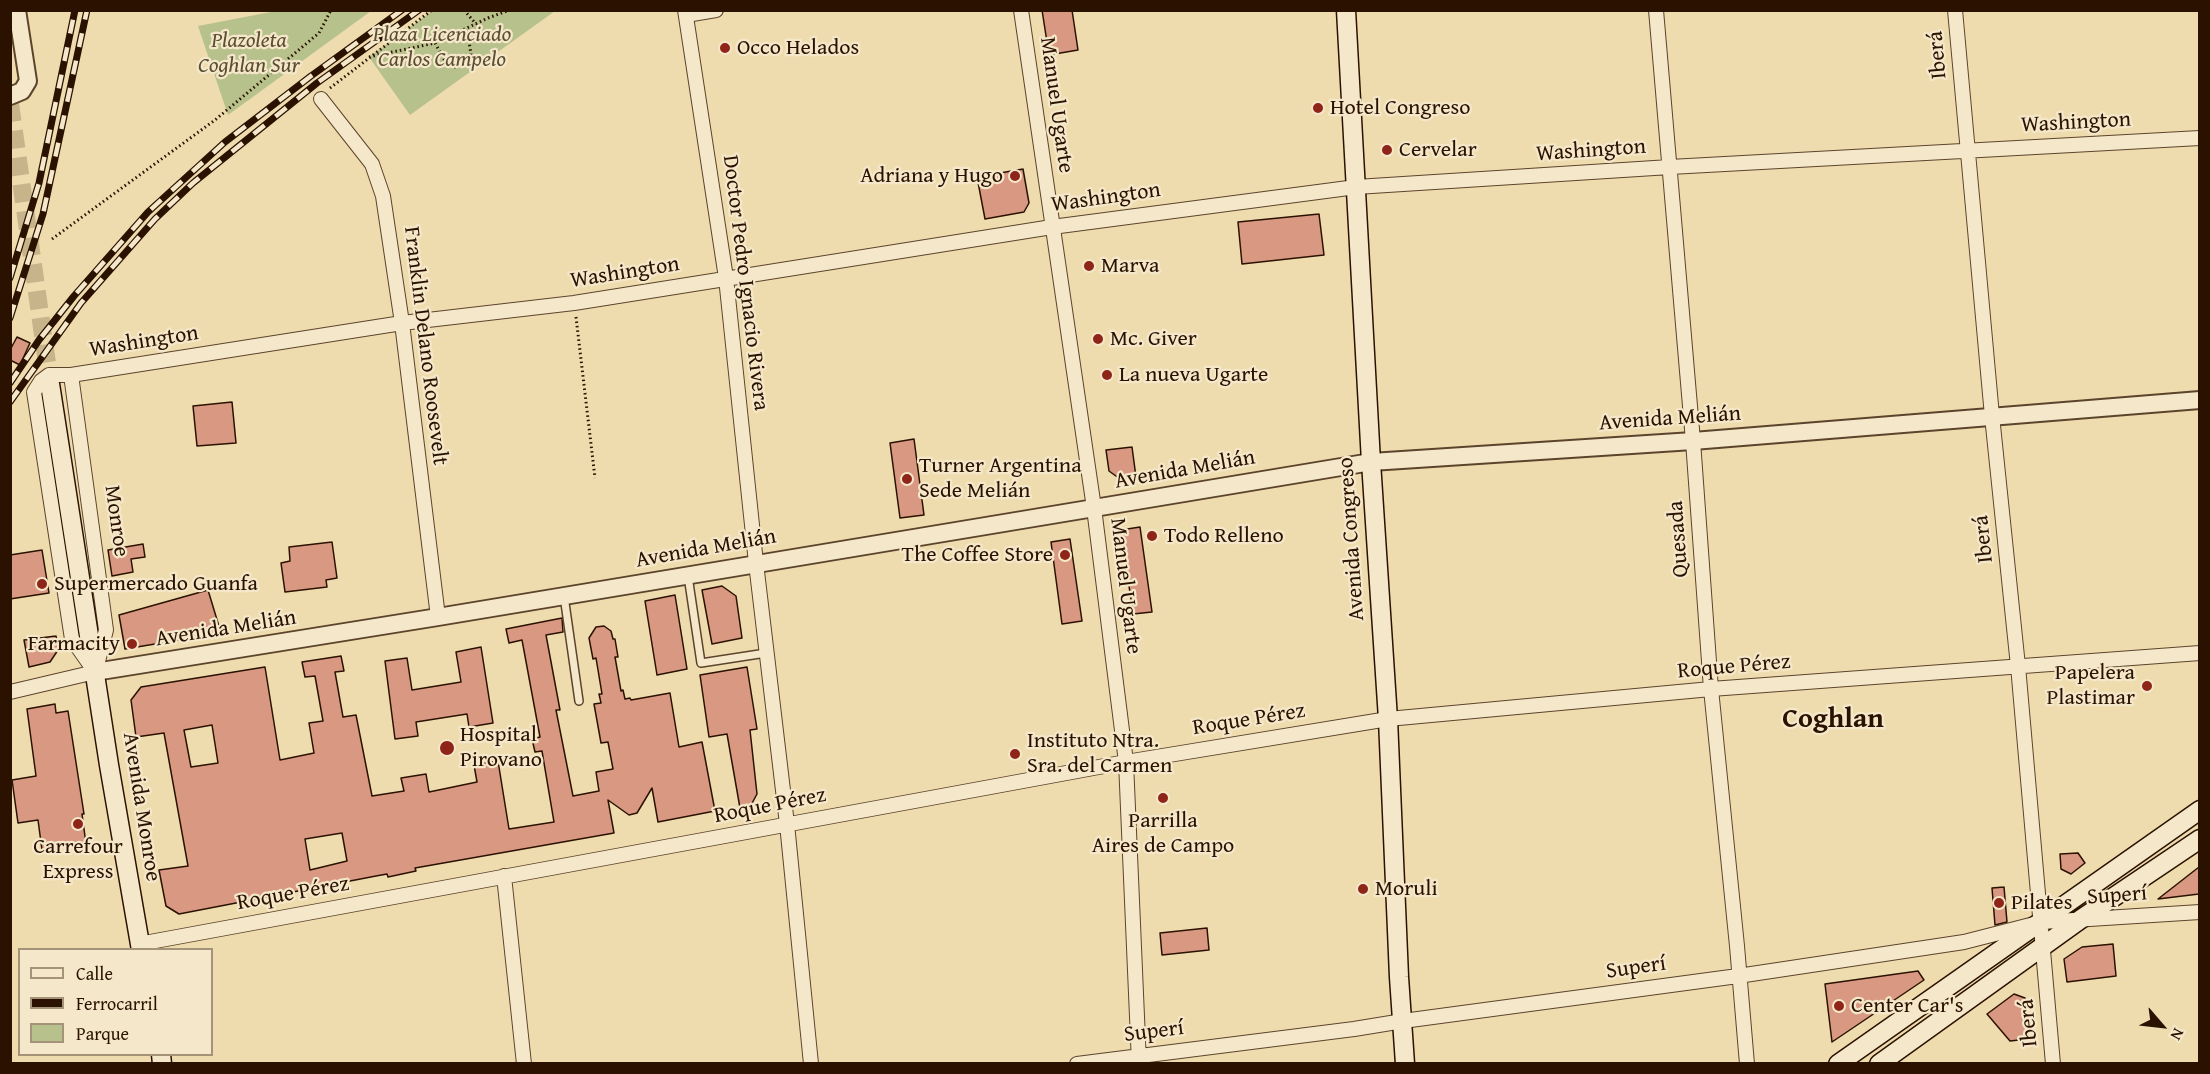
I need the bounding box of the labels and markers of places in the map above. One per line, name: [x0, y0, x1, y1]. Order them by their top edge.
place label: Occo Helados: [737, 35, 859, 61]
marker: Occo Helados: [718, 41, 732, 55]
place label: Hotel Congreso: [1330, 95, 1470, 121]
marker: Hotel Congreso: [1311, 101, 1325, 115]
place label: Cervelar: [1399, 137, 1477, 163]
marker: Cervelar: [1380, 143, 1394, 157]
place label: Adriana y Hugo: [860, 163, 1003, 189]
marker: Adriana y Hugo: [1008, 169, 1022, 183]
place label: Marva: [1101, 253, 1159, 279]
marker: Marva: [1082, 259, 1096, 273]
place label: Mc. Giver: [1110, 326, 1197, 352]
marker: Mc. Giver: [1091, 332, 1105, 346]
place label: La nueva Ugarte: [1119, 362, 1268, 388]
marker: La nueva Ugarte: [1100, 368, 1114, 382]
place label: Turner Argentina Sede Melián: [919, 453, 1082, 505]
marker: Turner Argentina Sede Melián: [900, 472, 914, 486]
place label: Todo Relleno: [1164, 523, 1284, 549]
marker: Todo Relleno: [1145, 529, 1159, 543]
place label: The Coffee Store: [902, 542, 1053, 568]
marker: The Coffee Store: [1058, 548, 1072, 562]
place label: Supermercado Guanfa: [54, 571, 258, 597]
marker: Supermercado Guanfa: [35, 577, 49, 591]
place label: Farmacity: [28, 631, 120, 657]
marker: Farmacity: [125, 637, 139, 651]
place label: Papelera Plastimar: [2046, 660, 2135, 712]
marker: Papelera Plastimar: [2140, 679, 2154, 693]
place label: Hospital Pirovano: [460, 722, 542, 774]
place label: Instituto Ntra. Sra. del Carmen: [1027, 728, 1172, 780]
marker: Hospital Pirovano: [438, 739, 456, 757]
marker: Instituto Ntra. Sra. del Carmen: [1008, 747, 1022, 761]
marker: Parrilla Aires de Campo: [1156, 791, 1170, 805]
place label: Parrilla Aires de Campo: [1092, 808, 1234, 860]
marker: Carrefour Express: [71, 817, 85, 831]
place label: Carrefour Express: [33, 834, 123, 885]
place label: Moruli: [1375, 876, 1438, 902]
marker: Moruli: [1356, 882, 1370, 896]
place label: Pilates: [2011, 890, 2072, 916]
marker: Pilates: [1992, 896, 2006, 910]
place label: Center Car's: [1851, 993, 1963, 1019]
marker: Center Car's: [1832, 999, 1846, 1013]

